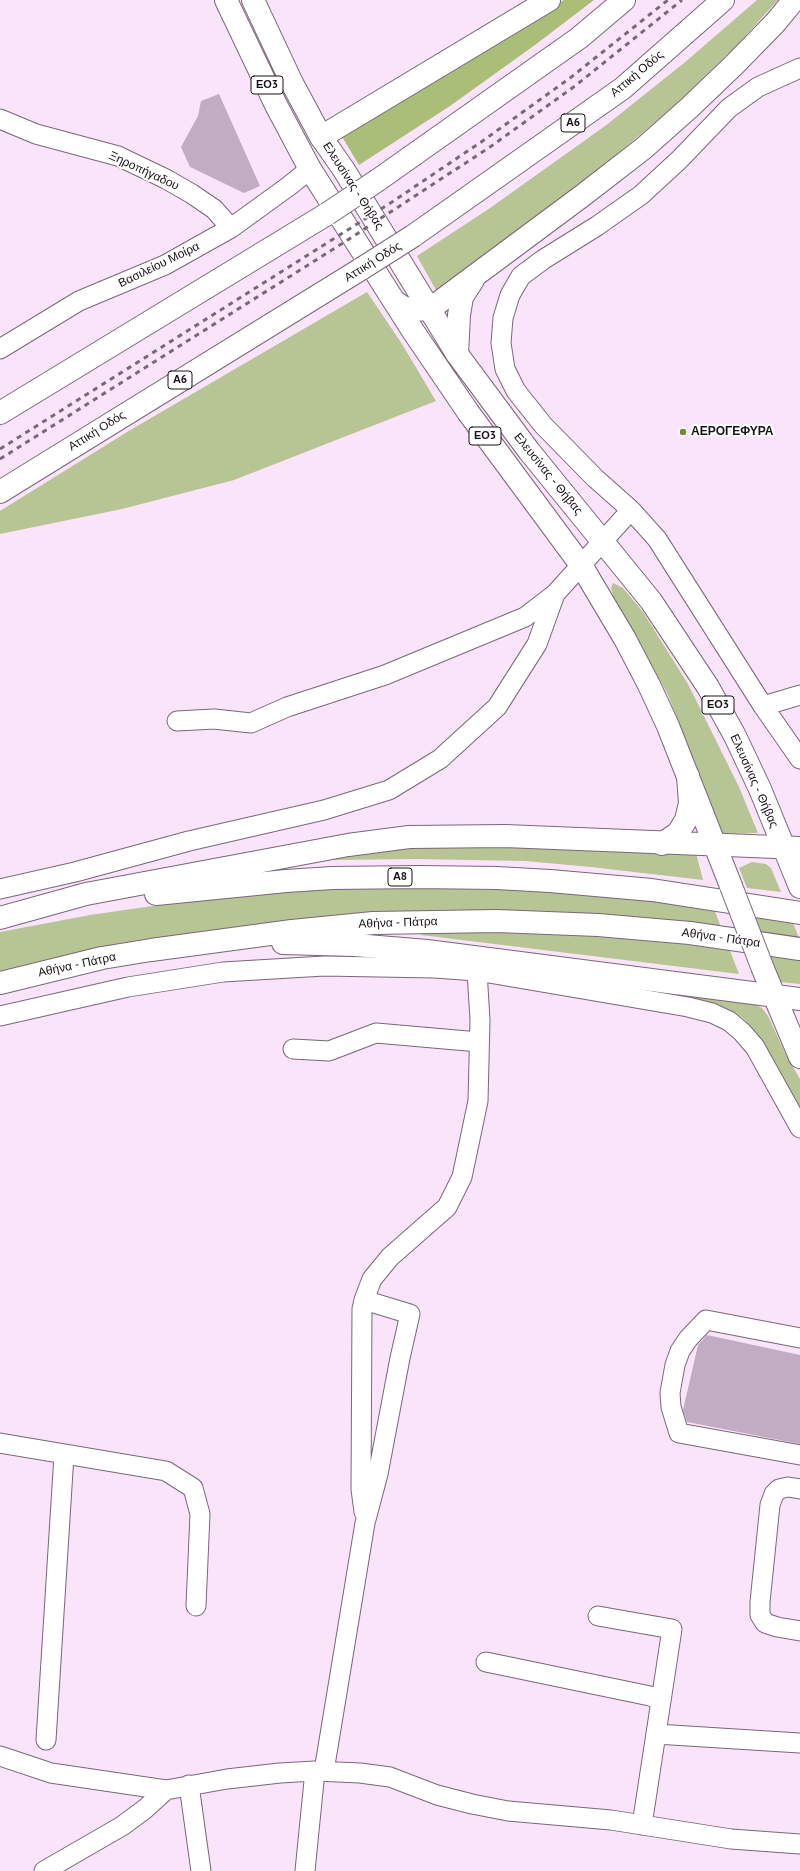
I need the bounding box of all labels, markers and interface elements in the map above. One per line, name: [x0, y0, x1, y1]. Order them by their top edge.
street label: Αττική Οδός: [608, 48, 666, 100]
road number: ΕΟ3: [251, 76, 283, 94]
road number: Α6: [561, 114, 585, 132]
street label: Ελευσίνας - Θήβας: [319, 140, 387, 232]
street label: Ξηροπήγαδου: [107, 149, 181, 193]
street label: Βασιλείου Μοίρα: [116, 239, 202, 291]
street label: Αττική Οδός: [342, 239, 404, 285]
road number: Α6: [168, 371, 192, 389]
street label: Αττική Οδός: [66, 408, 128, 454]
place label: ΑΕΡΟΓΕΦΥΡΑ: [691, 425, 774, 439]
road number: ΕΟ3: [469, 427, 501, 445]
marker: ΑΕΡΟΓΕΦΥΡΑ: [678, 427, 688, 437]
street label: Ελευσίνας - Θήβας: [511, 430, 585, 518]
road number: ΕΟ3: [702, 696, 734, 714]
street label: Ελευσίνας - Θήβας: [727, 732, 781, 830]
road number: Α8: [388, 868, 412, 886]
street label: Αθήνα - Πάτρα: [358, 914, 438, 932]
street label: Αθήνα - Πάτρα: [681, 925, 761, 951]
street label: Αθήνα - Πάτρα: [37, 950, 117, 980]

